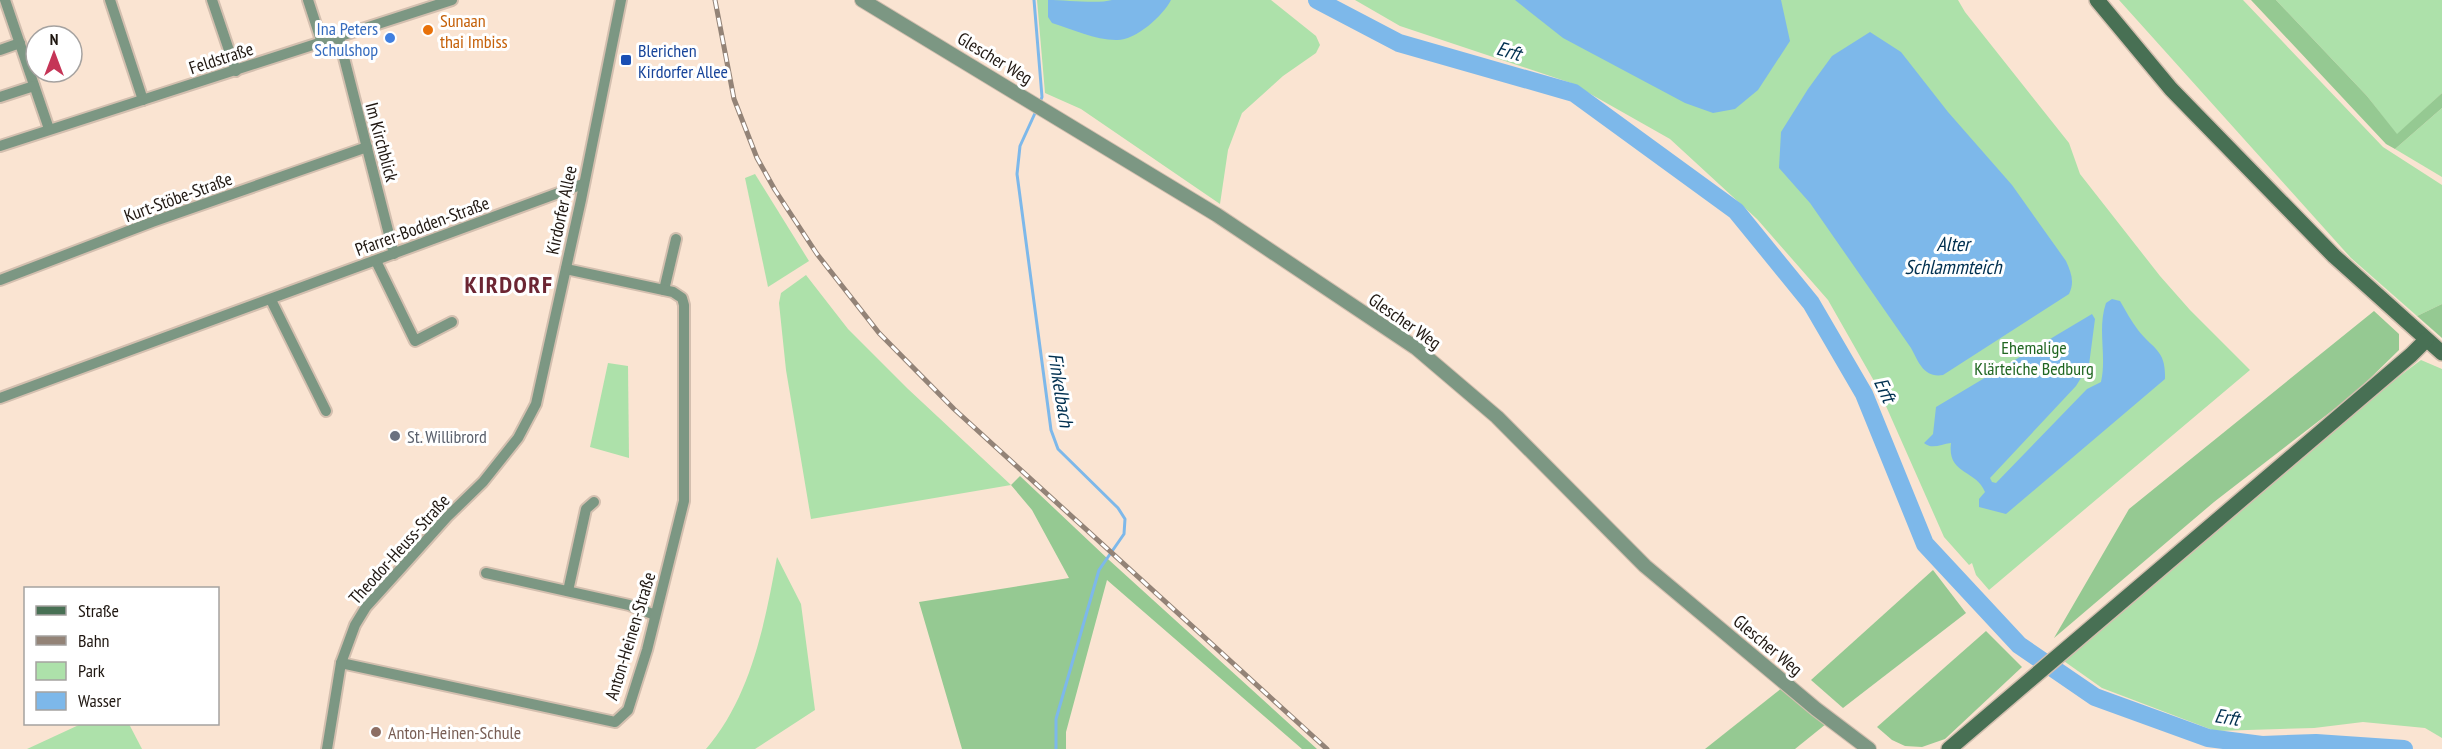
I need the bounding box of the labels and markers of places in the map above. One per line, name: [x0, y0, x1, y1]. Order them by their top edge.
place label: Sunaan thai Imbiss: [440, 9, 508, 53]
place label: Ina Peters Schulshop: [314, 17, 378, 61]
marker: Sunaan thai Imbiss: [421, 23, 435, 37]
marker: Ina Peters Schulshop: [383, 31, 397, 45]
place label: Blerichen Kirdorfer Allee: [638, 39, 728, 83]
marker: Blerichen Kirdorfer Allee: [619, 53, 633, 67]
place label: St. Willibrord: [407, 425, 487, 448]
marker: St. Willibrord: [388, 429, 402, 443]
place label: Anton-Heinen-Schule: [388, 721, 521, 744]
marker: Anton-Heinen-Schule: [369, 725, 383, 739]

